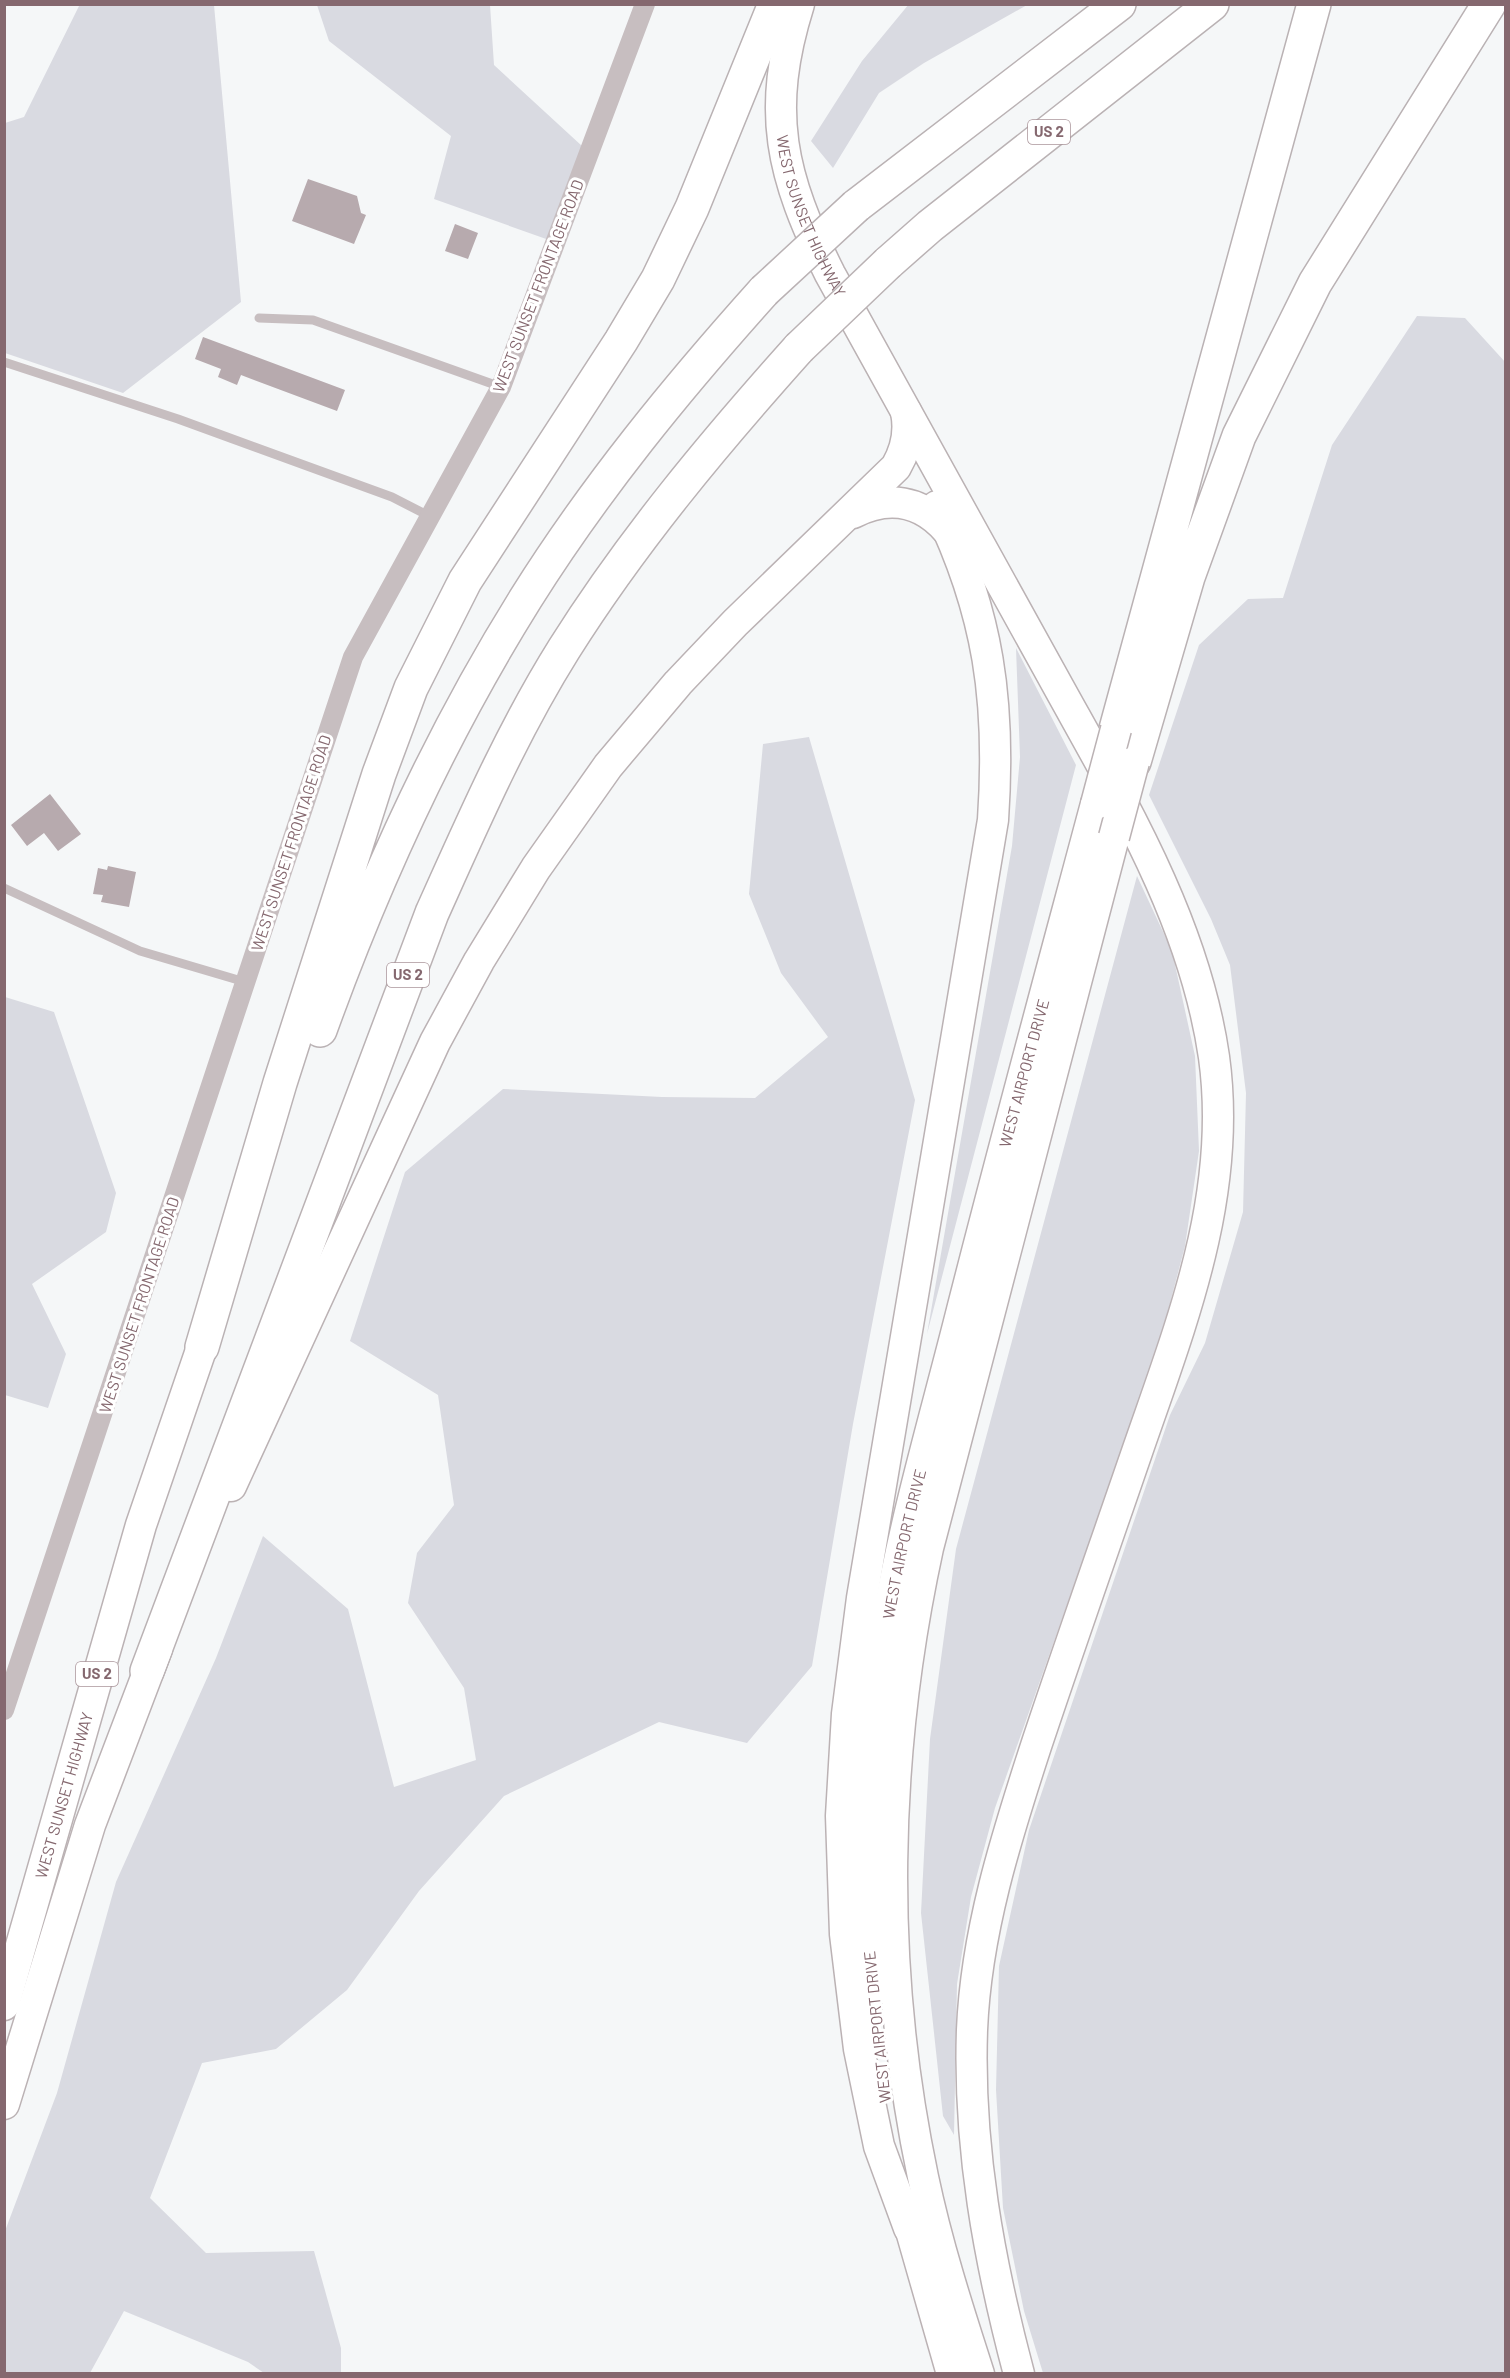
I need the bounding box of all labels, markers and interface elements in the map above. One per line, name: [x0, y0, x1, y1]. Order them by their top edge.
road number: US 2: [1028, 120, 1070, 144]
street label: WEST SUNSET HIGHWAY: [773, 134, 850, 300]
street label: WEST SUNSET FRONTAGE ROAD: [488, 177, 587, 395]
street label: WEST SUNSET FRONTAGE ROAD: [247, 732, 334, 953]
road number: US 2: [387, 963, 429, 987]
street label: WEST AIRPORT DRIVE: [995, 997, 1052, 1149]
street label: WEST SUNSET FRONTAGE ROAD: [95, 1194, 182, 1415]
street label: WEST AIRPORT DRIVE: [878, 1467, 929, 1620]
road number: US 2: [76, 1662, 118, 1686]
street label: WEST SUNSET HIGHWAY: [31, 1710, 96, 1880]
street label: WEST AIRPORT DRIVE: [859, 1950, 894, 2104]

